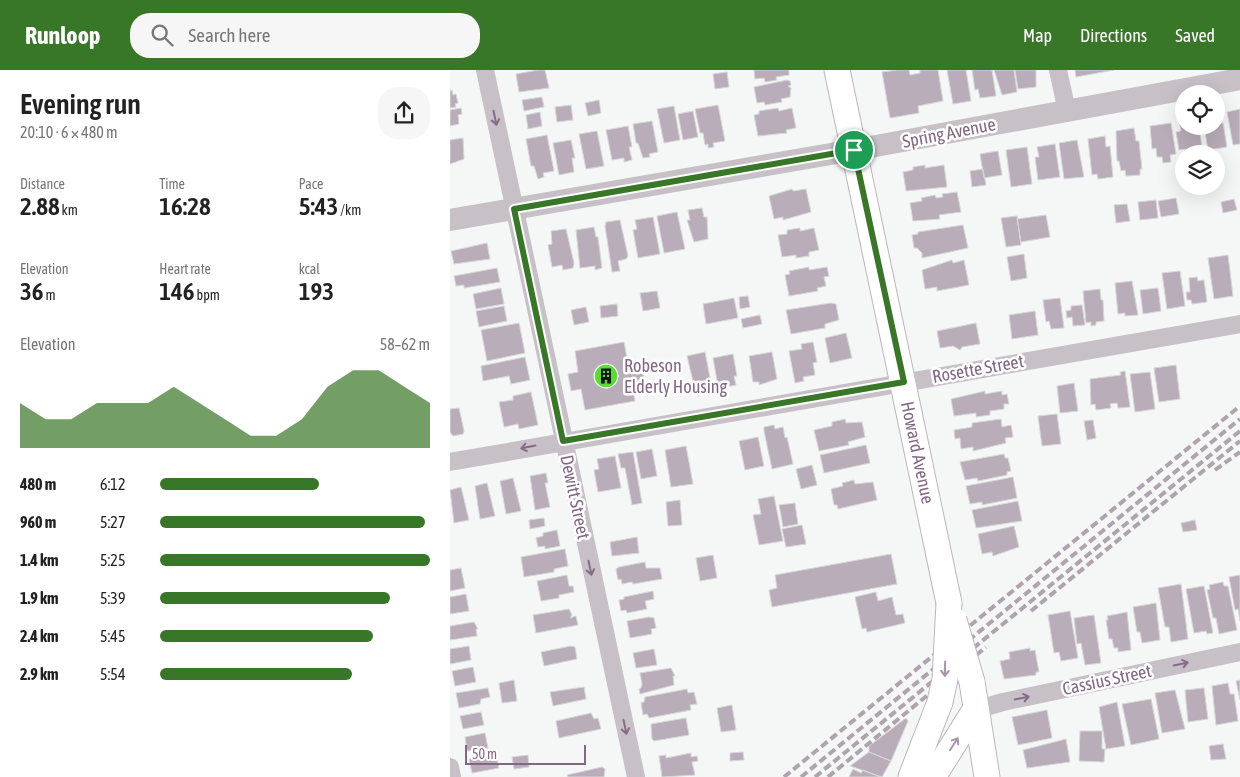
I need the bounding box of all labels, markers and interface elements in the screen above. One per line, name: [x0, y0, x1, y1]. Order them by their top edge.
search box: [130, 13, 480, 58]
icon: search: [148, 21, 176, 49]
text: Runloop: [25, 22, 100, 49]
text: Search here: [188, 24, 270, 46]
text: Map: [1023, 25, 1052, 46]
text: Directions: [1080, 25, 1147, 46]
text: Saved: [1175, 25, 1215, 46]
map controls: [1175, 85, 1225, 195]
button: locate: [1175, 85, 1225, 135]
button: share: [378, 87, 430, 139]
text: Evening run: [20, 88, 141, 120]
one-way arrow: [491, 109, 500, 125]
street label: Spring Avenue: [901, 113, 997, 152]
text: 20:10 · 6 × 480 m: [20, 123, 118, 141]
pin: [833, 129, 875, 171]
icon: arrive: [840, 136, 868, 164]
button: layers: [1175, 145, 1225, 195]
text: Distance: [20, 176, 65, 192]
text: Time: [159, 176, 185, 192]
text: Pace: [299, 176, 323, 192]
text: 2.88: [20, 192, 60, 220]
text: 16:28: [159, 192, 211, 220]
text: 5:43: [299, 192, 338, 220]
text: km: [60, 202, 78, 218]
text: /km: [338, 202, 361, 218]
text: Elevation: [20, 261, 69, 277]
text: Heart rate: [159, 261, 211, 277]
text: kcal: [299, 261, 320, 277]
text: 36: [20, 277, 44, 305]
text: 146: [159, 277, 195, 305]
text: 193: [299, 277, 334, 305]
text: m: [44, 287, 56, 303]
text: bpm: [195, 287, 220, 303]
text: Elevation: [20, 335, 75, 353]
text: 58–62 m: [380, 335, 430, 353]
street label: Rosette Street: [931, 350, 1025, 387]
place label: Robeson Elderly Housing: [624, 355, 728, 397]
building icon: Robeson Elderly Housing: [593, 363, 619, 389]
street label: Howard Avenue: [897, 400, 939, 506]
one-way arrow: [521, 443, 537, 452]
street label: Dewitt Street: [556, 453, 595, 541]
text: 480 m: [20, 475, 56, 493]
text: 6:12: [100, 475, 125, 493]
text: 960 m: [20, 513, 56, 531]
text: 5:27: [100, 513, 125, 531]
text: 1.4 km: [20, 551, 59, 569]
text: 5:25: [100, 551, 125, 569]
one-way arrow: [586, 559, 596, 575]
text: 1.9 km: [20, 589, 59, 607]
text: 5:39: [100, 589, 125, 607]
text: 2.4 km: [20, 627, 59, 645]
text: 5:45: [100, 627, 125, 645]
one-way arrow: [1173, 659, 1189, 669]
street label: Cassius Street: [1061, 660, 1153, 699]
one-way arrow: [940, 661, 950, 677]
text: 2.9 km: [20, 665, 59, 683]
text: 5:54: [100, 665, 125, 683]
one-way arrow: [1014, 693, 1030, 702]
one-way arrow: [621, 718, 630, 734]
one-way arrow: [949, 737, 959, 751]
scale bar: [465, 742, 586, 765]
text: 50 m: [472, 746, 497, 762]

